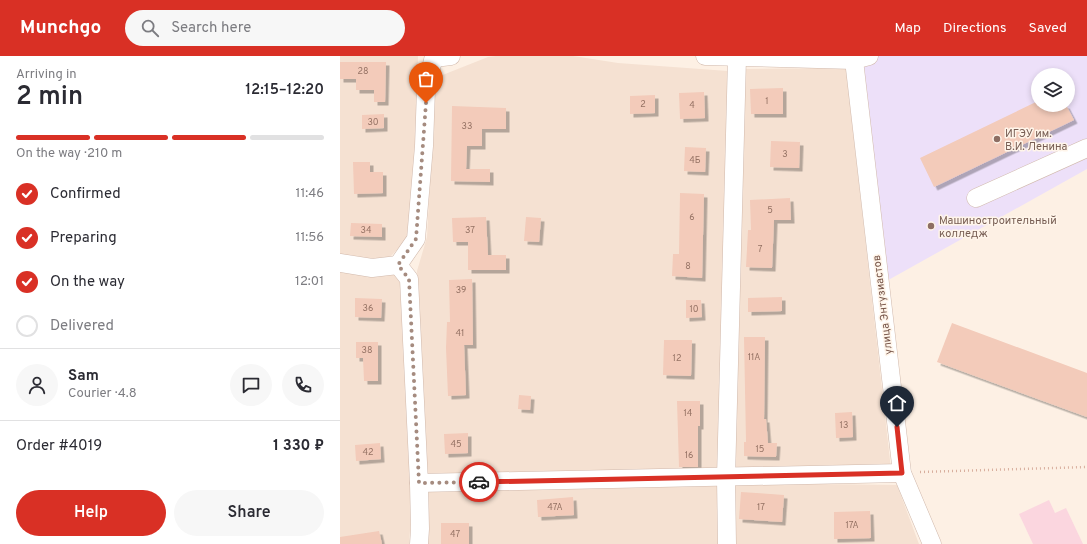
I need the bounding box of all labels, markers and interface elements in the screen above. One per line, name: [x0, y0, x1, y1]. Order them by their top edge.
search box: [125, 10, 405, 46]
text: Munchgo: [20, 16, 101, 40]
icon: search: [139, 17, 161, 39]
text: Search here: [171, 19, 251, 38]
text: Map: [895, 20, 921, 37]
text: Directions: [943, 20, 1007, 37]
text: Saved: [1029, 20, 1067, 37]
pin: [409, 62, 443, 103]
house number: 28: [357, 66, 369, 77]
text: Arriving in: [16, 67, 77, 83]
icon: bag: [415, 68, 437, 90]
map controls: [1031, 68, 1075, 112]
button: layers: [1031, 68, 1075, 112]
text: 2 min: [16, 81, 83, 114]
text: 12:15–12:20: [245, 81, 324, 100]
house number: 1: [765, 96, 769, 107]
house number: 2: [640, 99, 646, 110]
house number: 4: [689, 100, 695, 111]
house number: 30: [367, 117, 379, 128]
house number: 33: [462, 121, 472, 132]
place label: ИГЭУ им. В.И. Ленина: [1005, 127, 1068, 154]
marker: ИГЭУ им. В.И. Ленина: [992, 134, 1002, 144]
text: On the way · 210 m: [16, 146, 122, 162]
house number: 3: [782, 149, 788, 160]
house number: 4Б: [689, 155, 701, 166]
icon: check: [16, 183, 38, 205]
text: Confirmed: [50, 185, 121, 204]
text: 11:46: [296, 186, 324, 202]
house number: 5: [767, 205, 773, 216]
house number: 6: [689, 212, 695, 223]
place label: Машиностроительный колледж: [939, 214, 1057, 241]
marker: Машиностроительный колледж: [926, 221, 936, 231]
house number: 34: [360, 225, 372, 236]
house number: 37: [465, 225, 475, 236]
icon: check: [16, 227, 38, 249]
text: Preparing: [50, 229, 117, 248]
text: 11:56: [296, 230, 324, 246]
house number: 7: [758, 244, 763, 255]
street label: улица Энтузиастов: [870, 254, 896, 355]
house number: 8: [685, 261, 691, 272]
icon: check: [16, 271, 38, 293]
text: On the way: [50, 273, 125, 292]
text: 12:01: [295, 274, 324, 290]
house number: 39: [456, 285, 466, 296]
house number: 36: [363, 303, 373, 314]
house number: 10: [689, 304, 699, 315]
text: Delivered: [50, 317, 114, 336]
house number: 41: [456, 328, 464, 339]
house number: 38: [362, 345, 372, 356]
house number: 11А: [748, 352, 760, 363]
house number: 12: [673, 353, 681, 364]
button: person: [16, 364, 58, 406]
button: chat: [230, 364, 272, 406]
button: phone: [282, 364, 324, 406]
text: Sam: [68, 367, 99, 386]
text: Courier · 4.8: [68, 386, 137, 402]
pin: [880, 386, 914, 427]
icon: home: [886, 392, 908, 414]
house number: 14: [684, 408, 693, 419]
house number: 13: [840, 420, 848, 431]
text: Order #4019: [16, 437, 102, 456]
text: 1 330 ₽: [273, 437, 324, 456]
house number: 45: [450, 439, 462, 450]
house number: 15: [756, 444, 764, 455]
house number: 42: [362, 447, 374, 458]
house number: 16: [685, 450, 693, 461]
courier: [459, 462, 499, 502]
icon: car: [468, 471, 490, 493]
button: Help: [16, 490, 166, 536]
button: Share: [174, 490, 324, 536]
house number: 47А: [547, 502, 563, 513]
house number: 17: [757, 502, 765, 513]
house number: 17А: [845, 520, 859, 531]
house number: 47: [450, 529, 460, 540]

